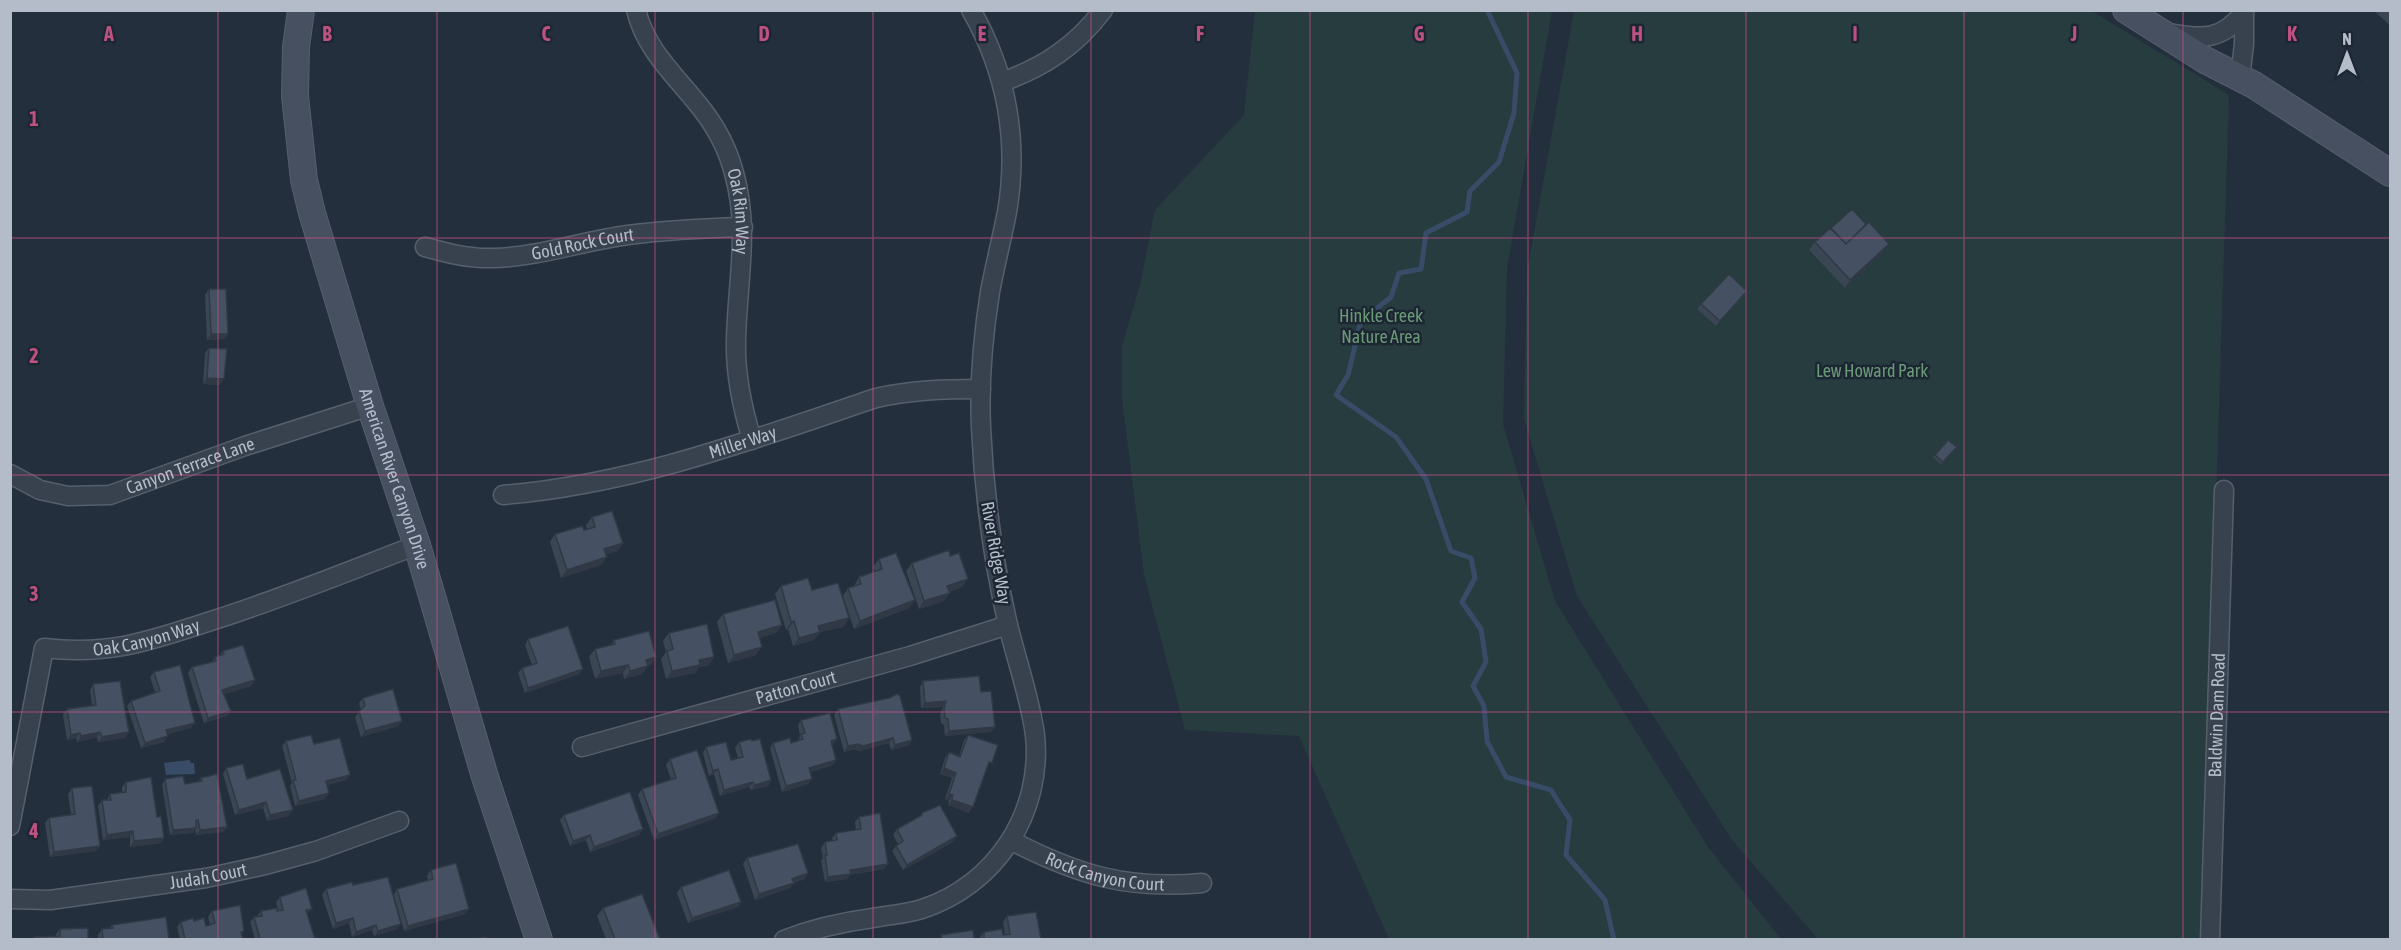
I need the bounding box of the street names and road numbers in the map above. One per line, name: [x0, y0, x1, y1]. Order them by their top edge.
street label: Oak Rim Way: [723, 166, 753, 255]
street label: Gold Rock Court: [530, 223, 635, 264]
street label: American River Canyon Drive: [355, 386, 434, 571]
street label: Miller Way: [706, 421, 779, 463]
street label: Canyon Terrace Lane: [123, 433, 257, 498]
street label: River Ridge Way: [977, 500, 1016, 606]
street label: Oak Canyon Way: [92, 614, 202, 660]
street label: Baldwin Dam Road: [2204, 653, 2229, 778]
street label: Patton Court: [753, 666, 838, 708]
street label: Rock Canyon Court: [1042, 847, 1164, 895]
street label: Judah Court: [168, 858, 249, 893]

